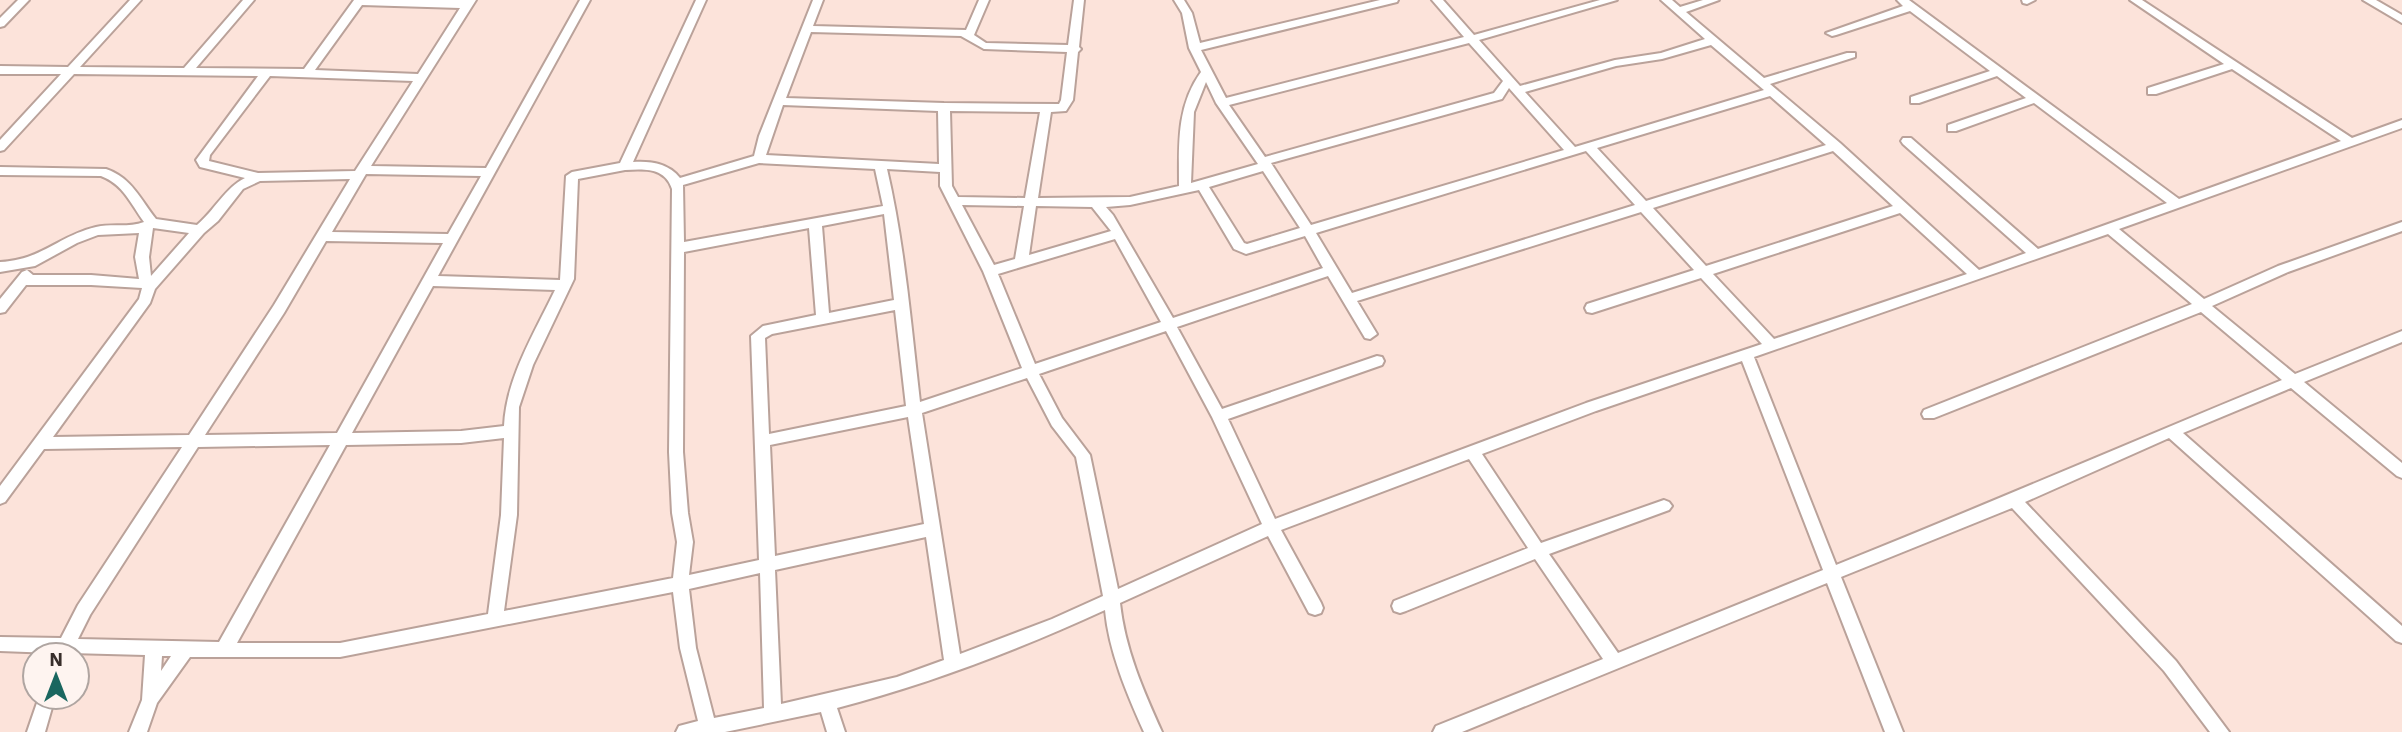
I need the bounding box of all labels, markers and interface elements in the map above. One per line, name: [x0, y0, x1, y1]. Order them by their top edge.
north arrow: [21, 641, 91, 711]
text: N: [49, 647, 63, 671]

